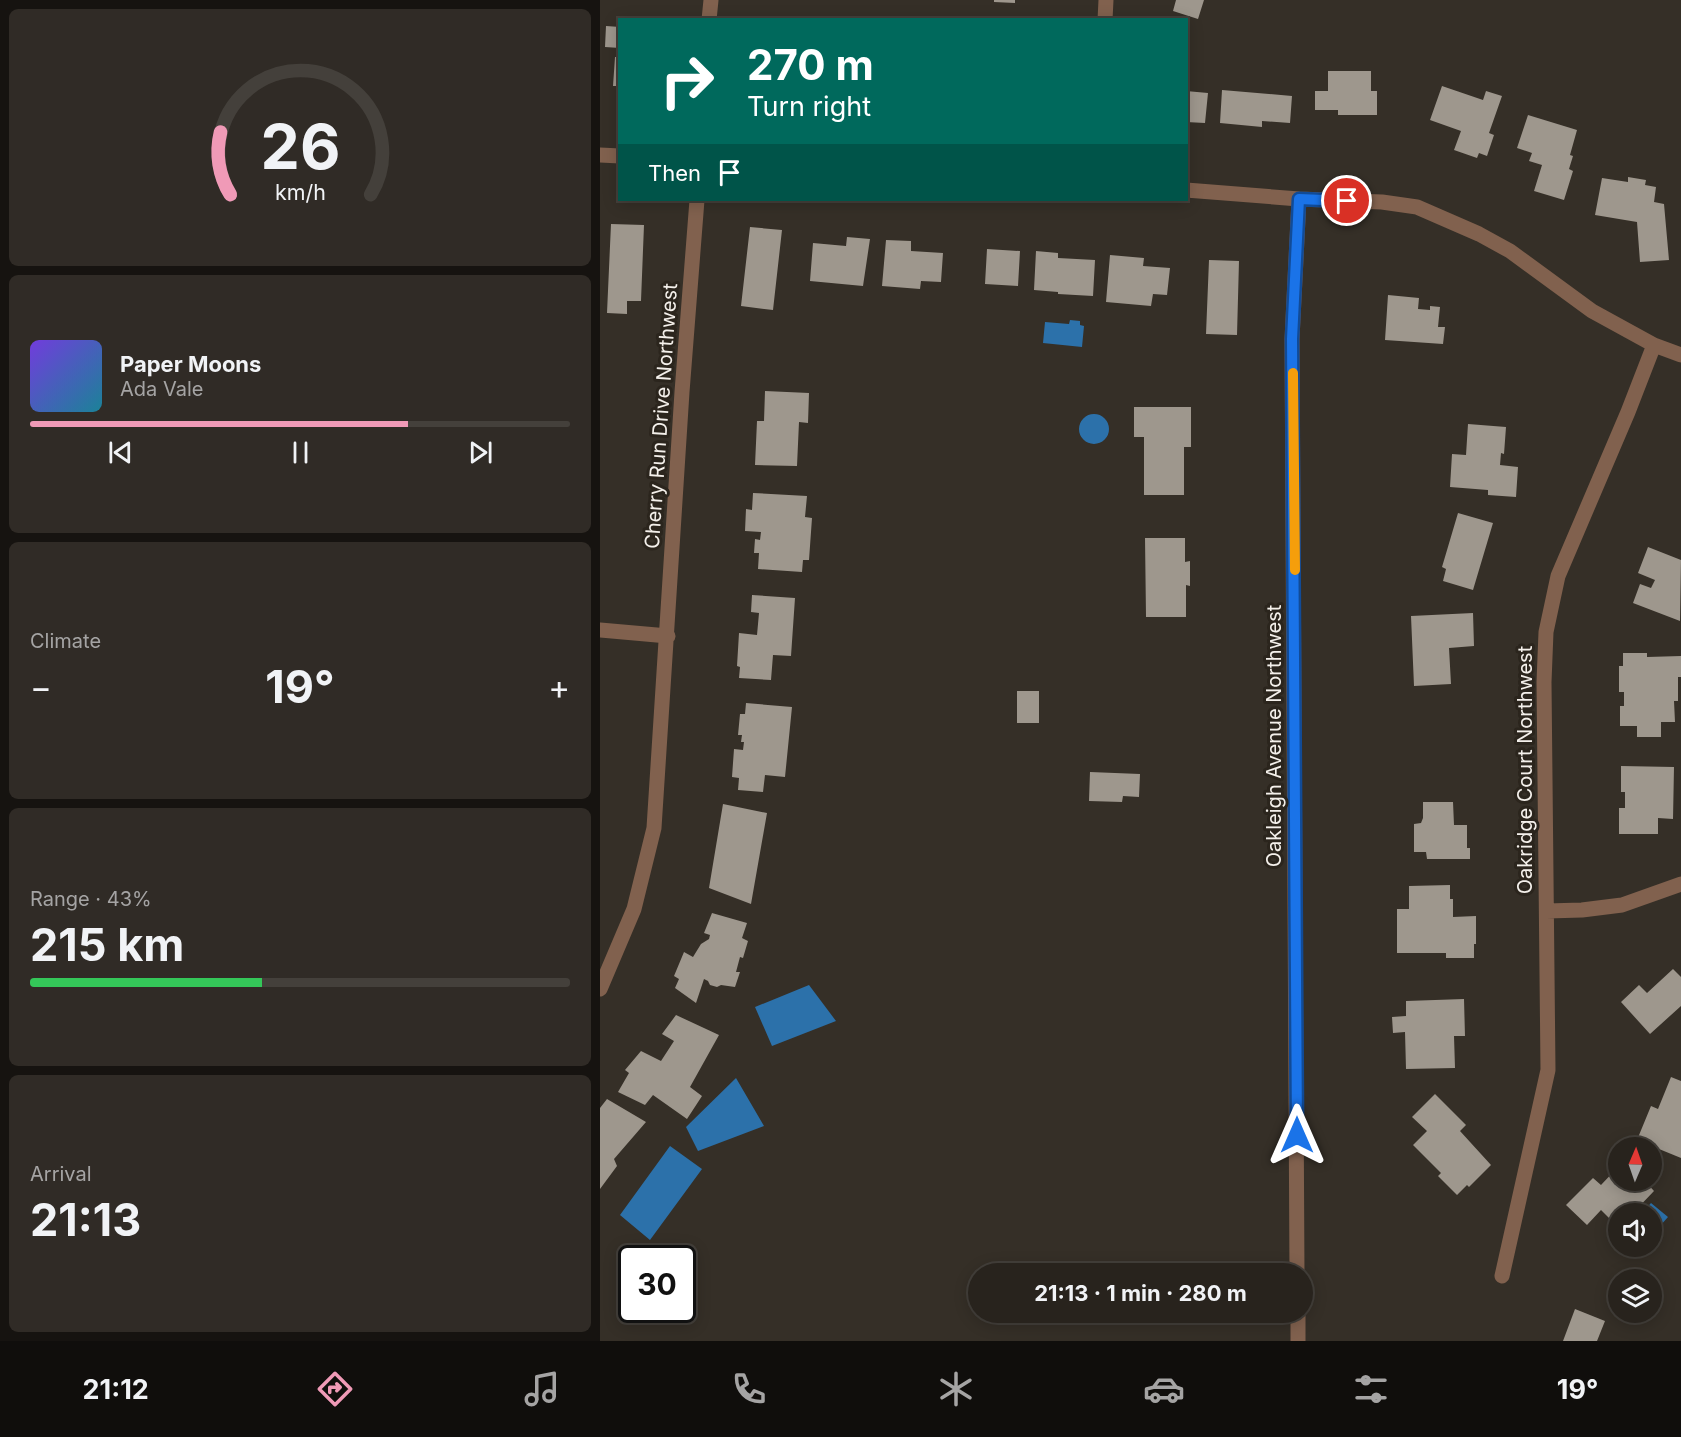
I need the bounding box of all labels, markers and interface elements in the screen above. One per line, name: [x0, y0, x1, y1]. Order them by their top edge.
text: 270 m: [747, 39, 874, 90]
icon: right: [648, 42, 726, 120]
text: Turn right: [747, 90, 871, 123]
text: 26: [260, 109, 340, 184]
icon: arrive: [713, 156, 746, 189]
text: Then: [648, 160, 701, 186]
pin: [1321, 175, 1372, 226]
text: km/h: [275, 179, 325, 205]
icon: arrive: [1330, 184, 1363, 217]
street label: Cherry Run Drive Northwest: [640, 282, 682, 550]
text: Paper Moons: [120, 351, 261, 377]
text: Ada Vale: [120, 377, 203, 401]
icon: previous: [104, 436, 137, 469]
icon: pause: [284, 436, 317, 469]
icon: next: [464, 436, 497, 469]
street label: Oakleigh Avenue Northwest: [1262, 604, 1286, 867]
text: Climate: [30, 629, 101, 653]
street label: Oakridge Court Northwest: [1513, 645, 1537, 894]
text: 19°: [265, 659, 335, 714]
text: −: [30, 667, 52, 707]
text: +: [548, 667, 570, 707]
text: Range · 43%: [30, 887, 152, 911]
text: 215 km: [30, 917, 184, 972]
position arrow: [1265, 1103, 1329, 1167]
north arrow: [1608, 1137, 1662, 1191]
map controls: [1608, 1137, 1662, 1323]
text: Arrival: [30, 1162, 92, 1186]
text: 21:13: [30, 1192, 141, 1247]
button: sound: [1608, 1203, 1662, 1257]
speed limit sign: 30: [618, 1245, 696, 1323]
button: layers: [1608, 1269, 1662, 1323]
text: 21:13 · 1 min · 280 m: [1034, 1280, 1247, 1306]
icon: directions: [314, 1368, 356, 1410]
icon: music: [521, 1368, 563, 1410]
icon: phone: [728, 1368, 770, 1410]
icon: climate: [935, 1368, 977, 1410]
icon: car: [1143, 1368, 1185, 1410]
icon: filters: [1350, 1368, 1392, 1410]
text: 21:12: [83, 1373, 149, 1406]
text: 19°: [1557, 1373, 1598, 1406]

